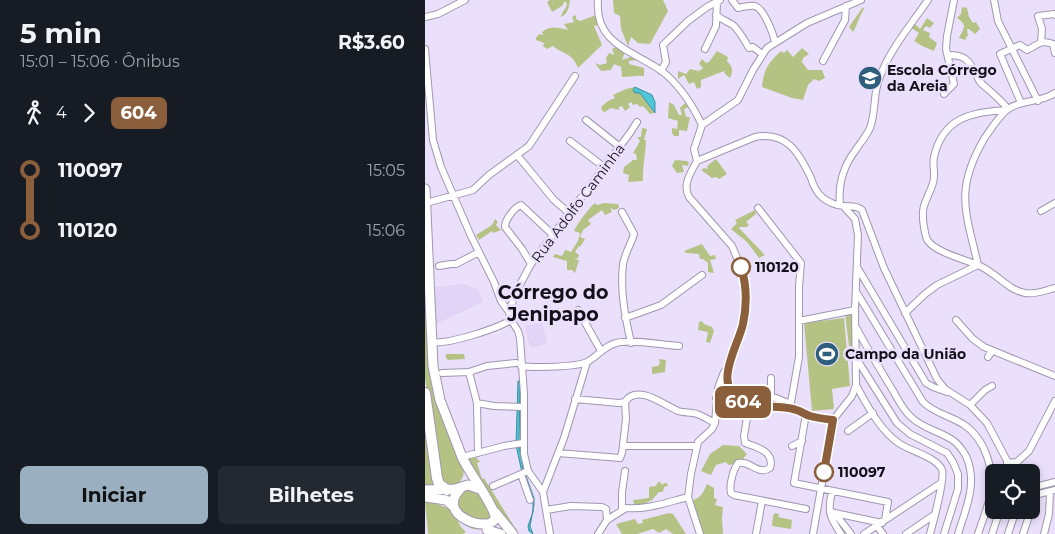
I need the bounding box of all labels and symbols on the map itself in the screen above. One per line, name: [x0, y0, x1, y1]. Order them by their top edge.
place label: Escola Córrego da Areia: [887, 61, 997, 95]
school or university icon: Escola Córrego da Areia: [857, 65, 883, 91]
street label: Rua Adolfo Caminha: [527, 140, 629, 266]
marker: 110120: [731, 257, 751, 277]
place label: 110120: [755, 258, 799, 276]
district label: Córrego do Jenipapo: [498, 281, 608, 326]
sports icon: Campo da União: [814, 341, 840, 367]
place label: Campo da União: [845, 345, 966, 363]
line badge: 604: [714, 386, 772, 418]
marker: 110097: [814, 462, 834, 482]
place label: 110097: [838, 463, 886, 481]

